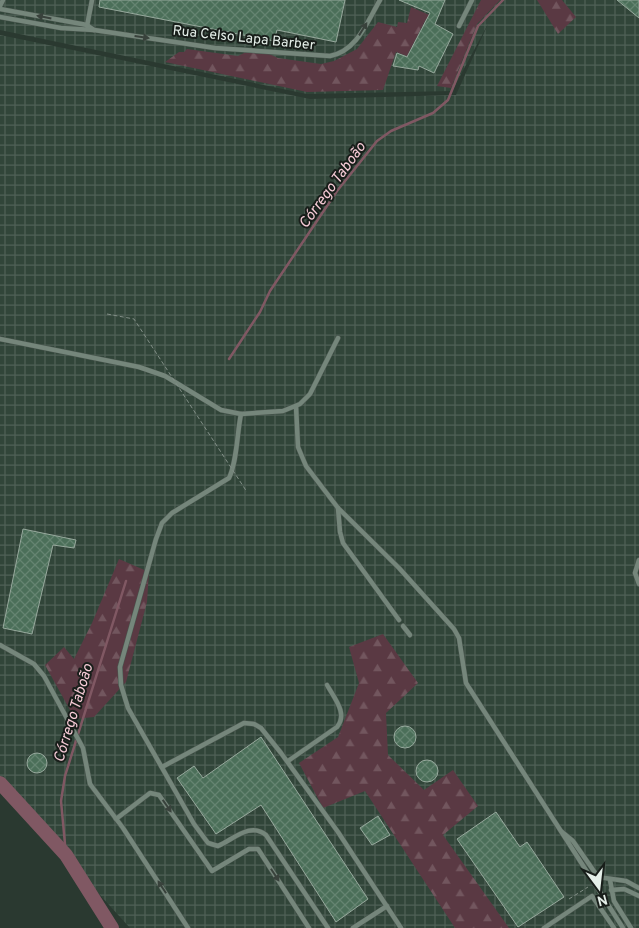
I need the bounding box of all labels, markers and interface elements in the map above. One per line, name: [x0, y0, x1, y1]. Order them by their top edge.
one-way arrow: [35, 12, 51, 20]
one-way arrow: [358, 22, 368, 35]
street label: Rua Celso Lapa Barber: [172, 23, 316, 54]
one-way arrow: [134, 33, 150, 41]
water label: Córrego Taboão: [296, 139, 371, 233]
water label: Córrego Taboão: [50, 662, 98, 765]
one-way arrow: [162, 800, 172, 813]
north arrow: [574, 863, 624, 913]
one-way arrow: [270, 868, 280, 882]
one-way arrow: [157, 880, 166, 893]
text: N: [595, 890, 609, 909]

